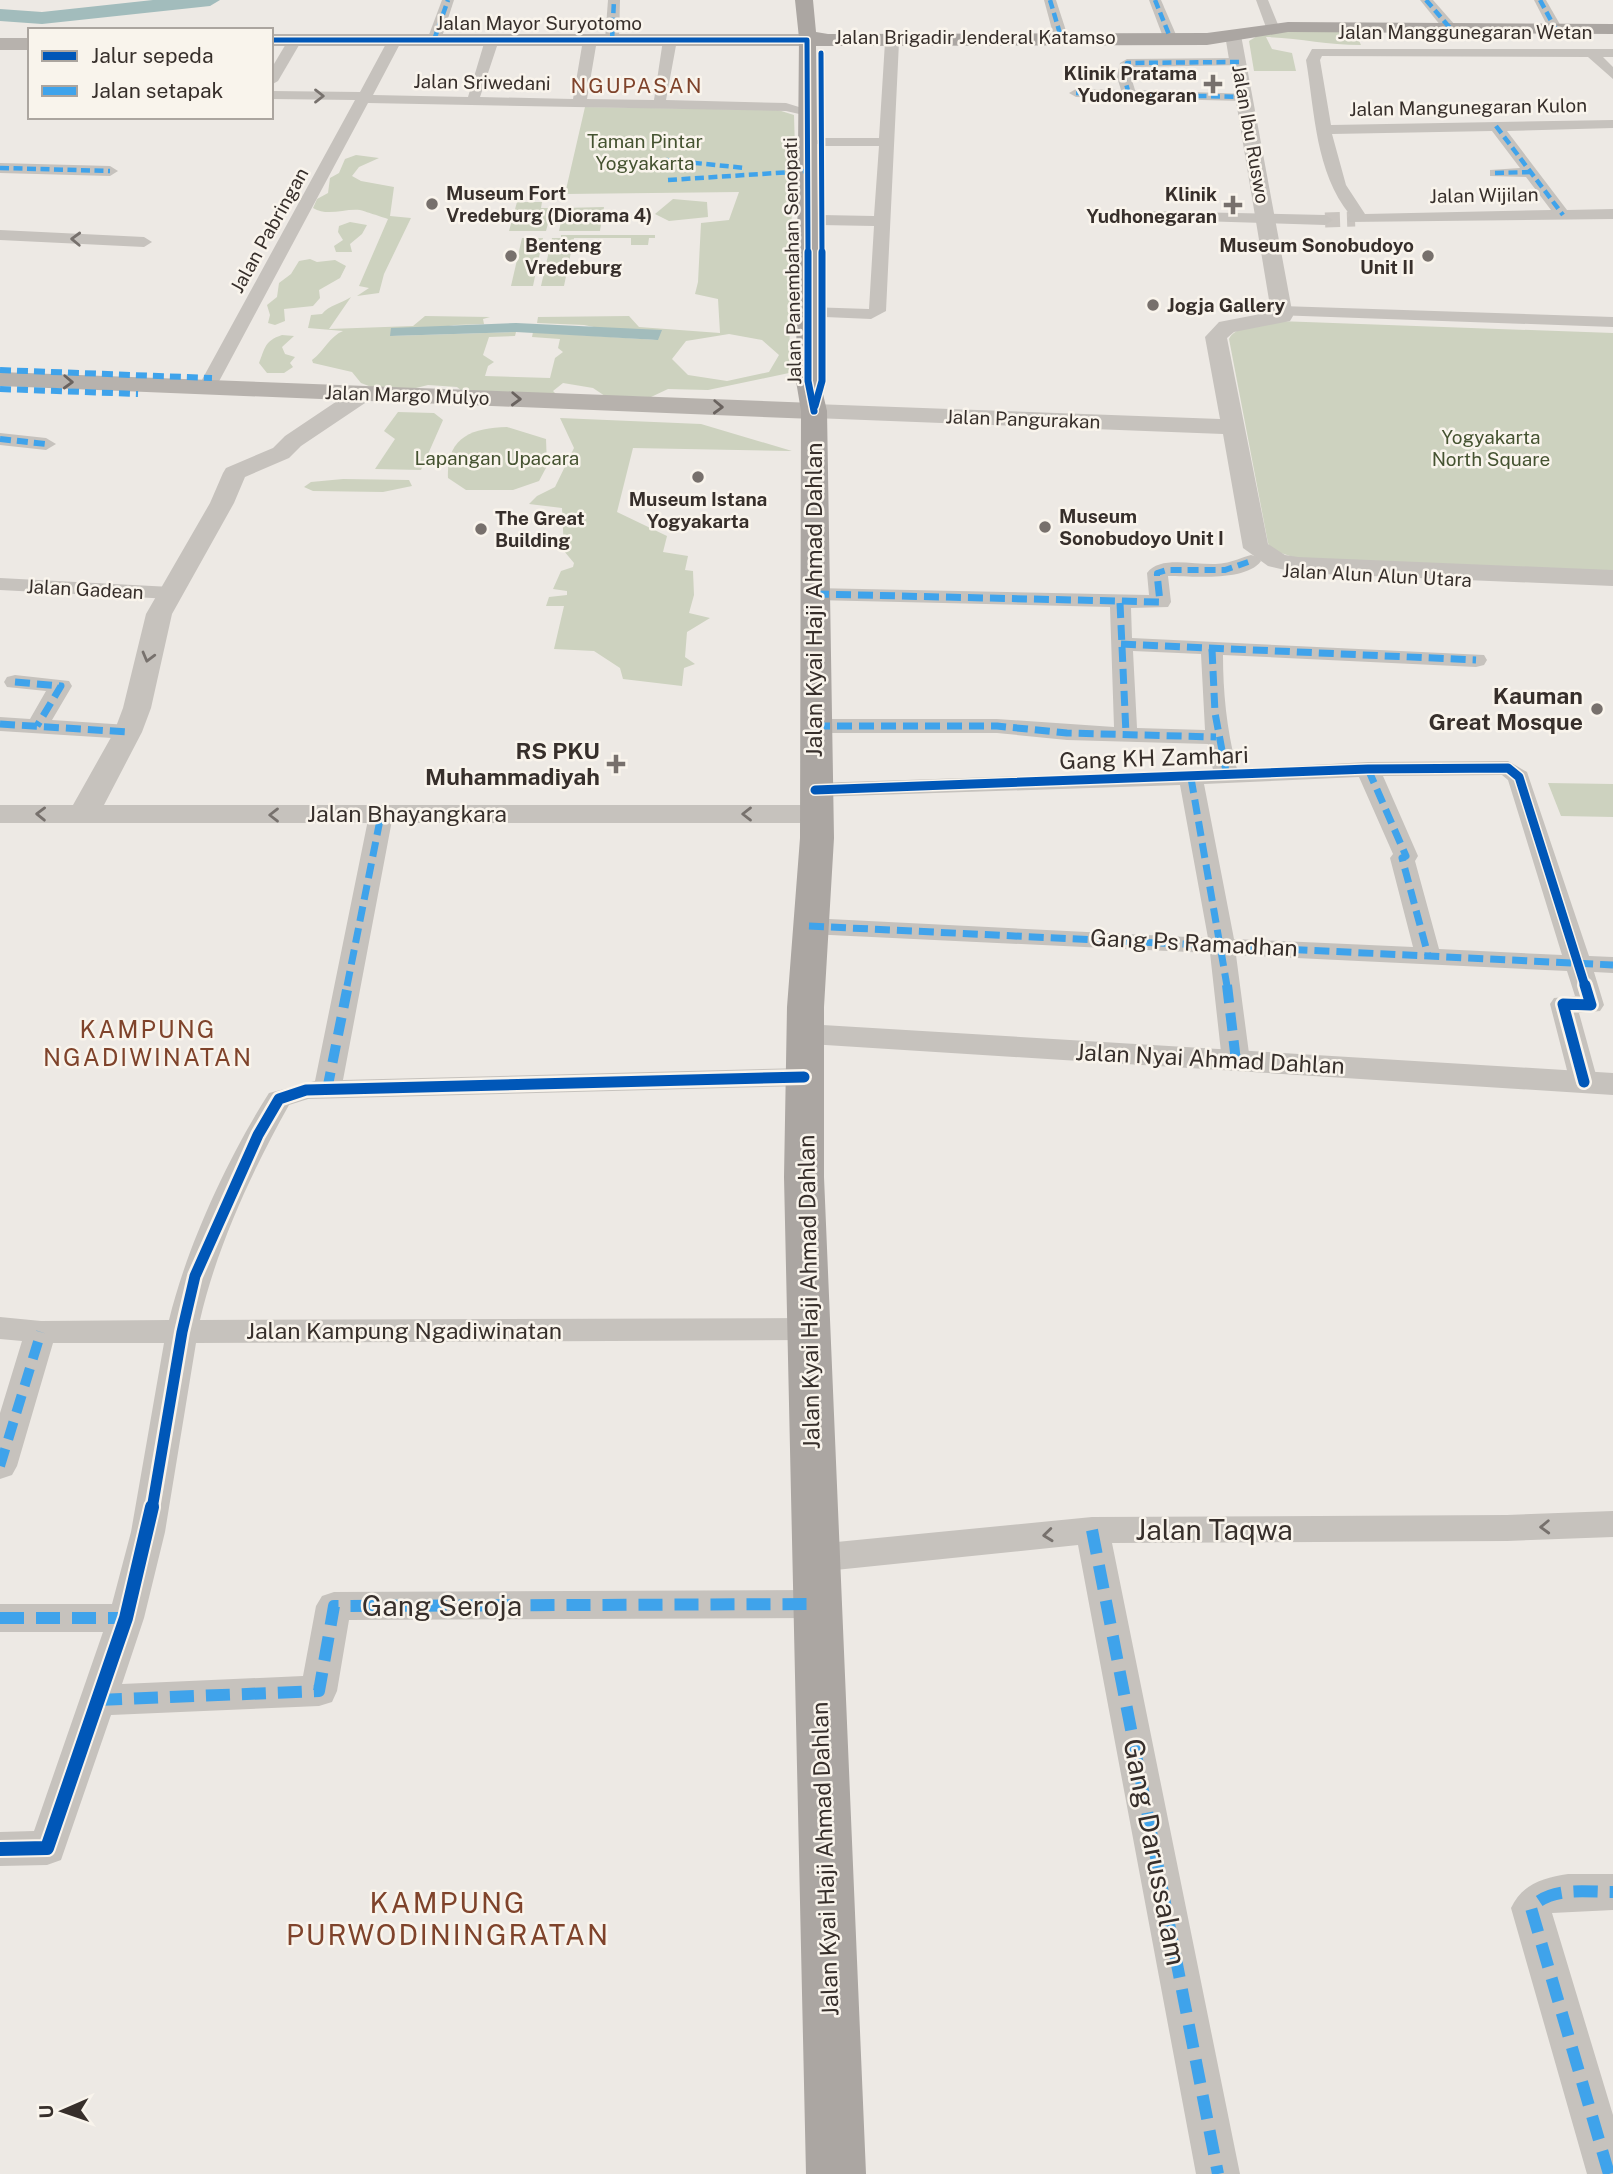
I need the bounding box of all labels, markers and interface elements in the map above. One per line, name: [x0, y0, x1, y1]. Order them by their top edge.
street label: Jalan Mayor Suryotomo: [436, 12, 642, 34]
street label: Jalan Manggunegaran Wetan: [1338, 21, 1592, 43]
street label: Jalan Brigadir Jenderal Katamso: [834, 26, 1116, 48]
legend: [28, 28, 273, 119]
text: Jalur sepeda: [91, 43, 214, 68]
place label: Klinik Pratama Yudonegaran: [1064, 62, 1197, 106]
street label: Jalan Ibu Ruswo: [1228, 63, 1274, 205]
street label: Jalan Sriwedani: [413, 70, 551, 94]
district label: NGUPASAN: [570, 73, 704, 98]
marker: Klinik Pratama Yudonegaran: [1203, 74, 1223, 94]
text: Jalan setapak: [91, 78, 224, 103]
one-way arrow: [314, 88, 325, 104]
street label: Jalan Mangunegaran Kulon: [1349, 94, 1587, 120]
park label: Taman Pintar Yogyakarta: [587, 130, 703, 174]
street label: Jalan Panembahan Senopati: [779, 137, 805, 385]
street label: Jalan Pabringan: [226, 164, 312, 296]
place label: Museum Fort Vredeburg (Diorama 4): [446, 182, 652, 226]
place label: Klinik Yudhonegaran: [1086, 183, 1217, 227]
street label: Jalan Wijilan: [1429, 183, 1539, 207]
marker: Klinik Yudhonegaran: [1223, 195, 1243, 215]
marker: Museum Fort Vredeburg (Diorama 4): [424, 196, 440, 212]
one-way arrow: [70, 231, 81, 246]
place label: Benteng Vredeburg: [525, 234, 622, 278]
place label: Museum Sonobudoyo Unit II: [1219, 234, 1414, 278]
marker: Benteng Vredeburg: [503, 248, 519, 264]
marker: Museum Sonobudoyo Unit II: [1420, 248, 1436, 264]
place label: Jogja Gallery: [1167, 294, 1286, 316]
marker: Jogja Gallery: [1145, 297, 1161, 313]
one-way arrow: [63, 374, 74, 389]
street label: Jalan Margo Mulyo: [324, 381, 490, 409]
one-way arrow: [511, 392, 522, 407]
one-way arrow: [713, 400, 724, 415]
street label: Jalan Pangurakan: [945, 405, 1101, 433]
park label: Yogyakarta North Square: [1432, 426, 1550, 470]
street label: Jalan Kyai Haji Ahmad Dahlan: [800, 443, 827, 757]
park label: Lapangan Upacara: [415, 447, 579, 469]
marker: Museum Istana Yogyakarta: [690, 469, 706, 485]
place label: Museum Istana Yogyakarta: [629, 488, 767, 532]
place label: Museum Sonobudoyo Unit I: [1059, 505, 1224, 549]
place label: The Great Building: [495, 507, 585, 551]
marker: Museum Sonobudoyo Unit I: [1037, 519, 1053, 535]
marker: The Great Building: [473, 521, 489, 537]
street label: Jalan Alun Alun Utara: [1282, 559, 1472, 591]
street label: Jalan Gadean: [26, 575, 144, 603]
one-way arrow: [141, 651, 156, 663]
place label: Kauman Great Mosque: [1429, 682, 1583, 735]
marker: Kauman Great Mosque: [1589, 701, 1605, 717]
place label: RS PKU Muhammadiyah: [425, 737, 600, 790]
street label: Gang KH Zamhari: [1059, 741, 1249, 774]
marker: RS PKU Muhammadiyah: [606, 754, 626, 774]
street label: Jalan Bhayangkara: [307, 800, 507, 827]
one-way arrow: [741, 806, 751, 822]
one-way arrow: [36, 807, 47, 822]
one-way arrow: [268, 807, 279, 823]
street label: Gang Ps Ramadhan: [1090, 924, 1299, 961]
district label: KAMPUNG NGADIWINATAN: [43, 1015, 253, 1071]
street label: Jalan Nyai Ahmad Dahlan: [1075, 1038, 1345, 1079]
street label: Jalan Kyai Haji Ahmad Dahlan: [792, 1134, 825, 1450]
street label: Jalan Kampung Ngadiwinatan: [246, 1317, 562, 1344]
street label: Jalan Taqwa: [1135, 1513, 1293, 1546]
one-way arrow: [1539, 1519, 1550, 1535]
one-way arrow: [1042, 1527, 1053, 1542]
street label: Gang Seroja: [362, 1589, 522, 1622]
street label: Jalan Kyai Haji Ahmad Dahlan: [806, 1701, 843, 2017]
street label: Gang Darussalam: [1117, 1736, 1194, 1968]
district label: KAMPUNG PURWODININGRATAN: [286, 1886, 610, 1951]
north arrow: [28, 2076, 98, 2146]
text: U: [35, 2104, 57, 2119]

